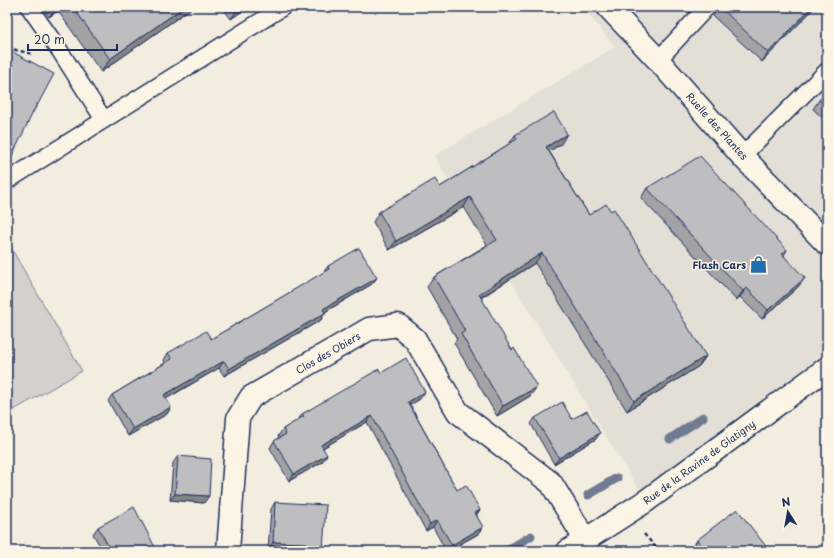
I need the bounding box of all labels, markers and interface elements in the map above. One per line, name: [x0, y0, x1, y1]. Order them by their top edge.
scale bar: [28, 26, 117, 52]
text: 20 m: [34, 30, 65, 48]
street label: Ruelle des Plantes: [683, 89, 752, 163]
shop icon: Flash Cars: [749, 255, 769, 275]
place label: Flash Cars: [692, 257, 746, 272]
street label: Clos des Obiers: [293, 328, 363, 377]
street label: Rue de la Ravine de Glatigny: [639, 416, 759, 508]
north arrow: [768, 492, 808, 532]
text: N: [780, 492, 792, 511]

